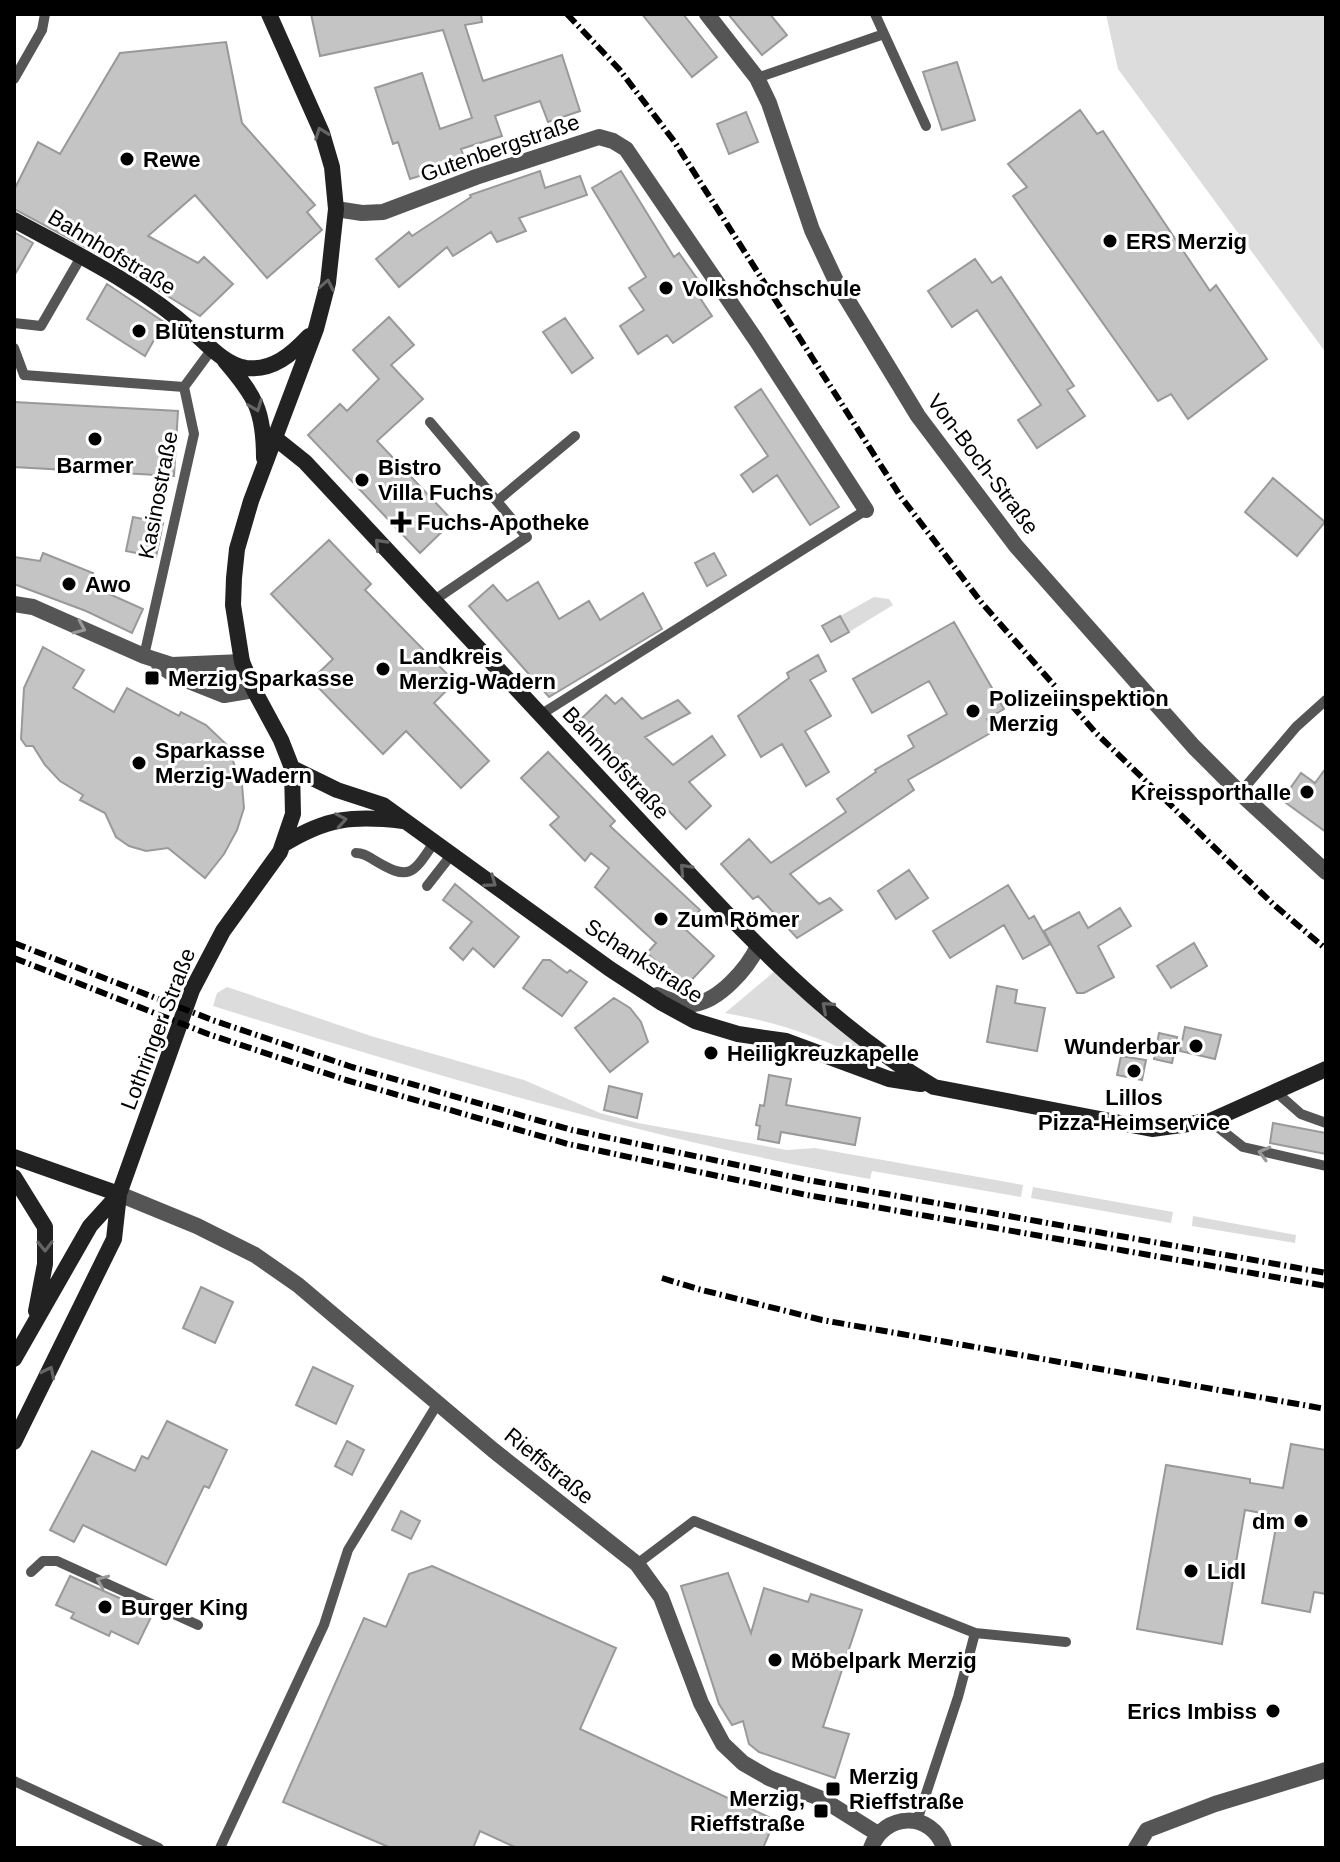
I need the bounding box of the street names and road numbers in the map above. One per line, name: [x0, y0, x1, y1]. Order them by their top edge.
street label: Gutenbergstraße: [417, 109, 583, 187]
street label: Bahnhofstraße: [44, 204, 180, 300]
street label: Von-Boch-Straße: [922, 389, 1044, 539]
street label: Kasinostraße: [133, 429, 183, 561]
street label: Bahnhofstraße: [558, 702, 674, 824]
street label: Schankstraße: [580, 914, 708, 1008]
street label: Lothringer Straße: [116, 945, 200, 1113]
street label: Rieffstraße: [499, 1423, 599, 1509]

